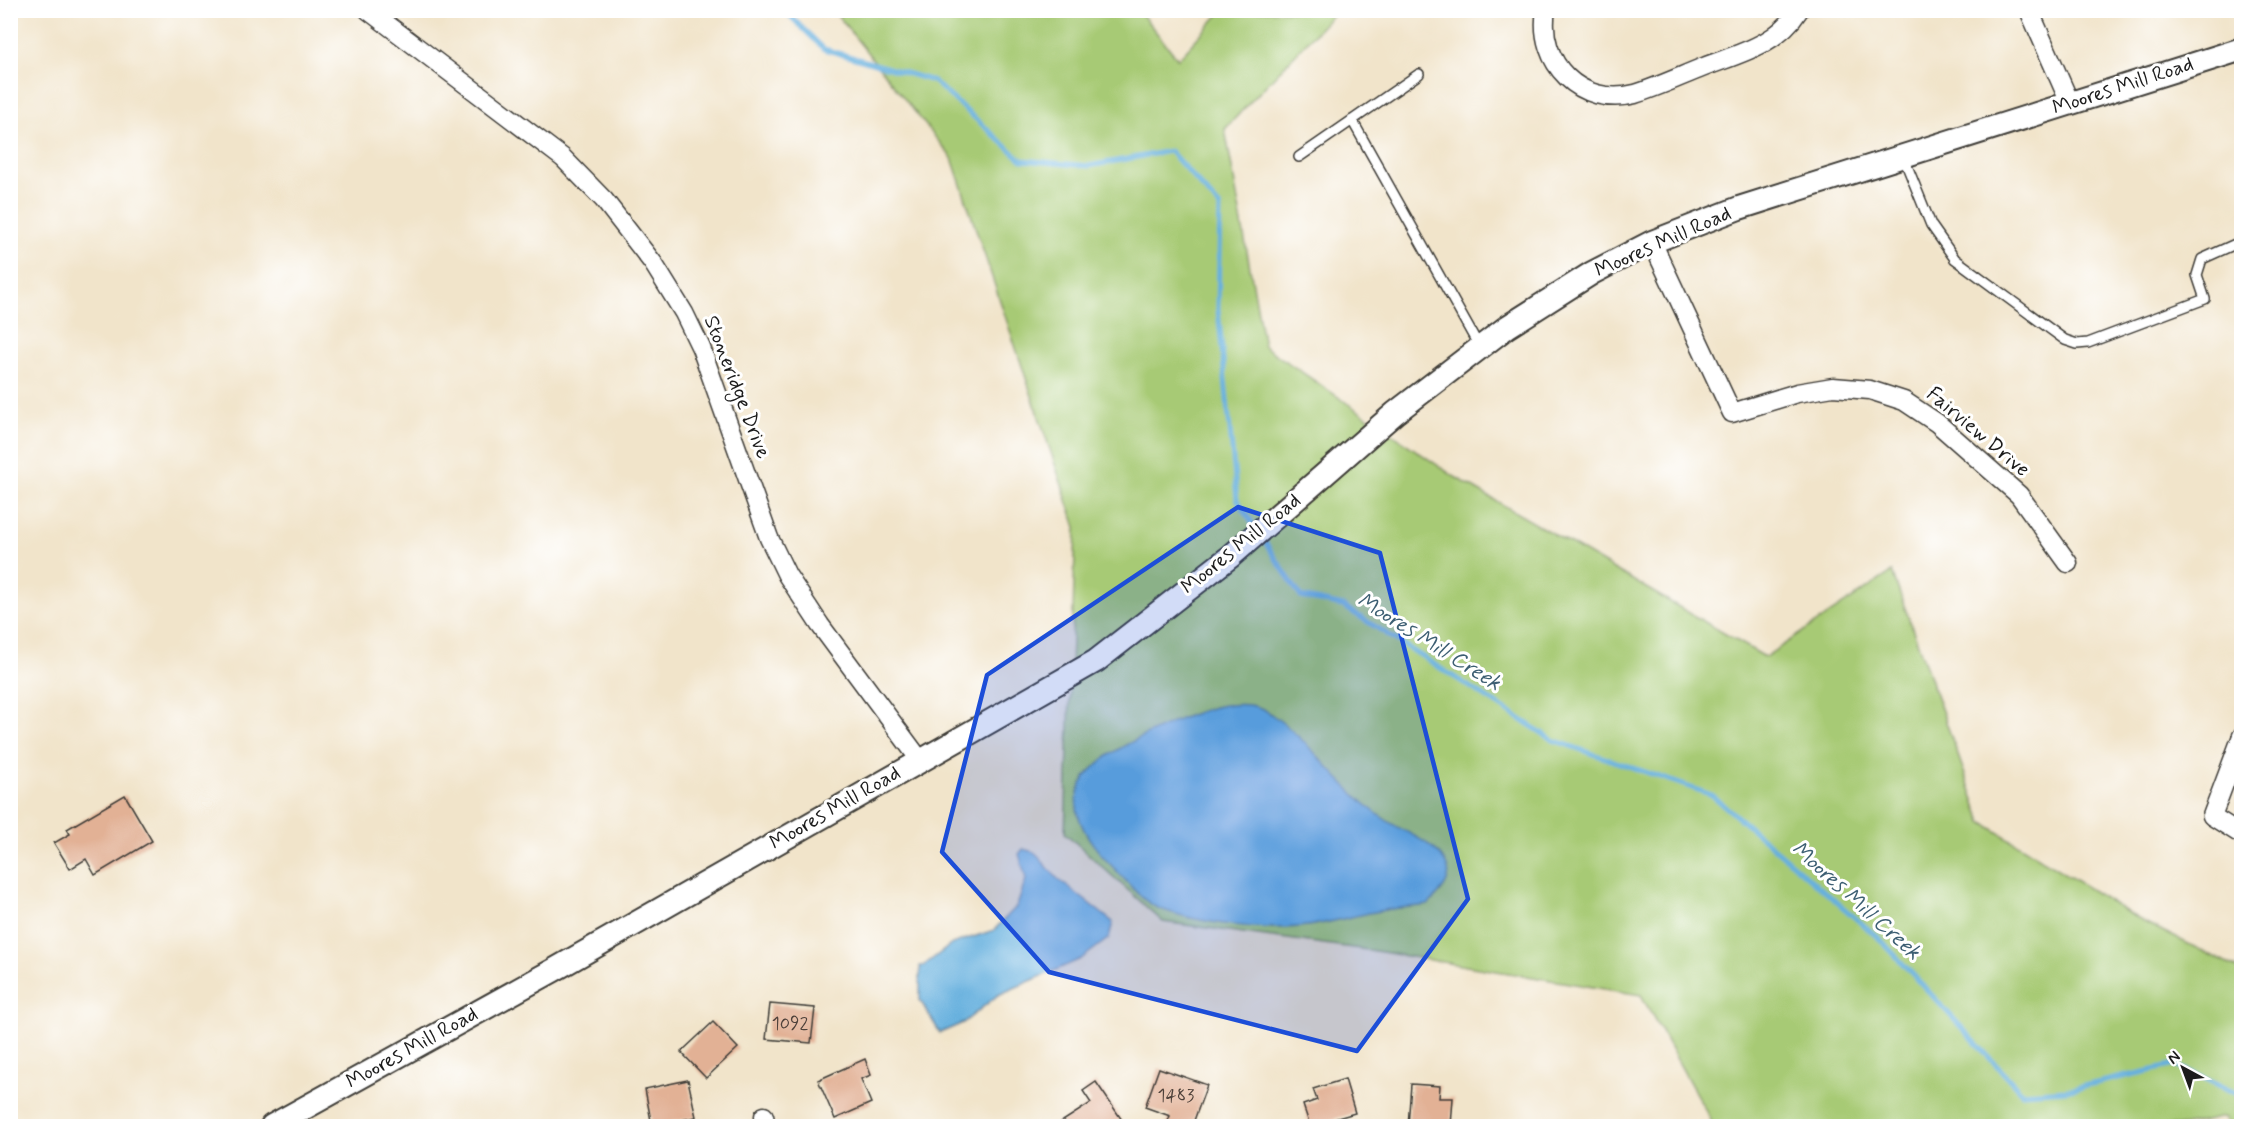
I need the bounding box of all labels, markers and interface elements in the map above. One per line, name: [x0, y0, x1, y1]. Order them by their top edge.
street label: Moores Mill Road: [2049, 50, 2197, 122]
street label: Moores Mill Road: [1590, 199, 1736, 285]
street label: Stoneridge Drive: [696, 312, 777, 463]
street label: Fairview Drive: [1920, 381, 2036, 483]
street label: Moores Mill Road: [1175, 487, 1307, 601]
water label: Moores Mill Creek: [1352, 586, 1506, 698]
street label: Moores Mill Road: [764, 759, 906, 857]
water label: Moores Mill Creek: [1785, 835, 1927, 967]
street label: Moores Mill Road: [341, 1000, 483, 1096]
house number: 1092: [772, 1012, 808, 1036]
north arrow: [2153, 1038, 2213, 1098]
text: N: [2163, 1046, 2185, 1069]
house number: 1483: [1158, 1084, 1194, 1108]

